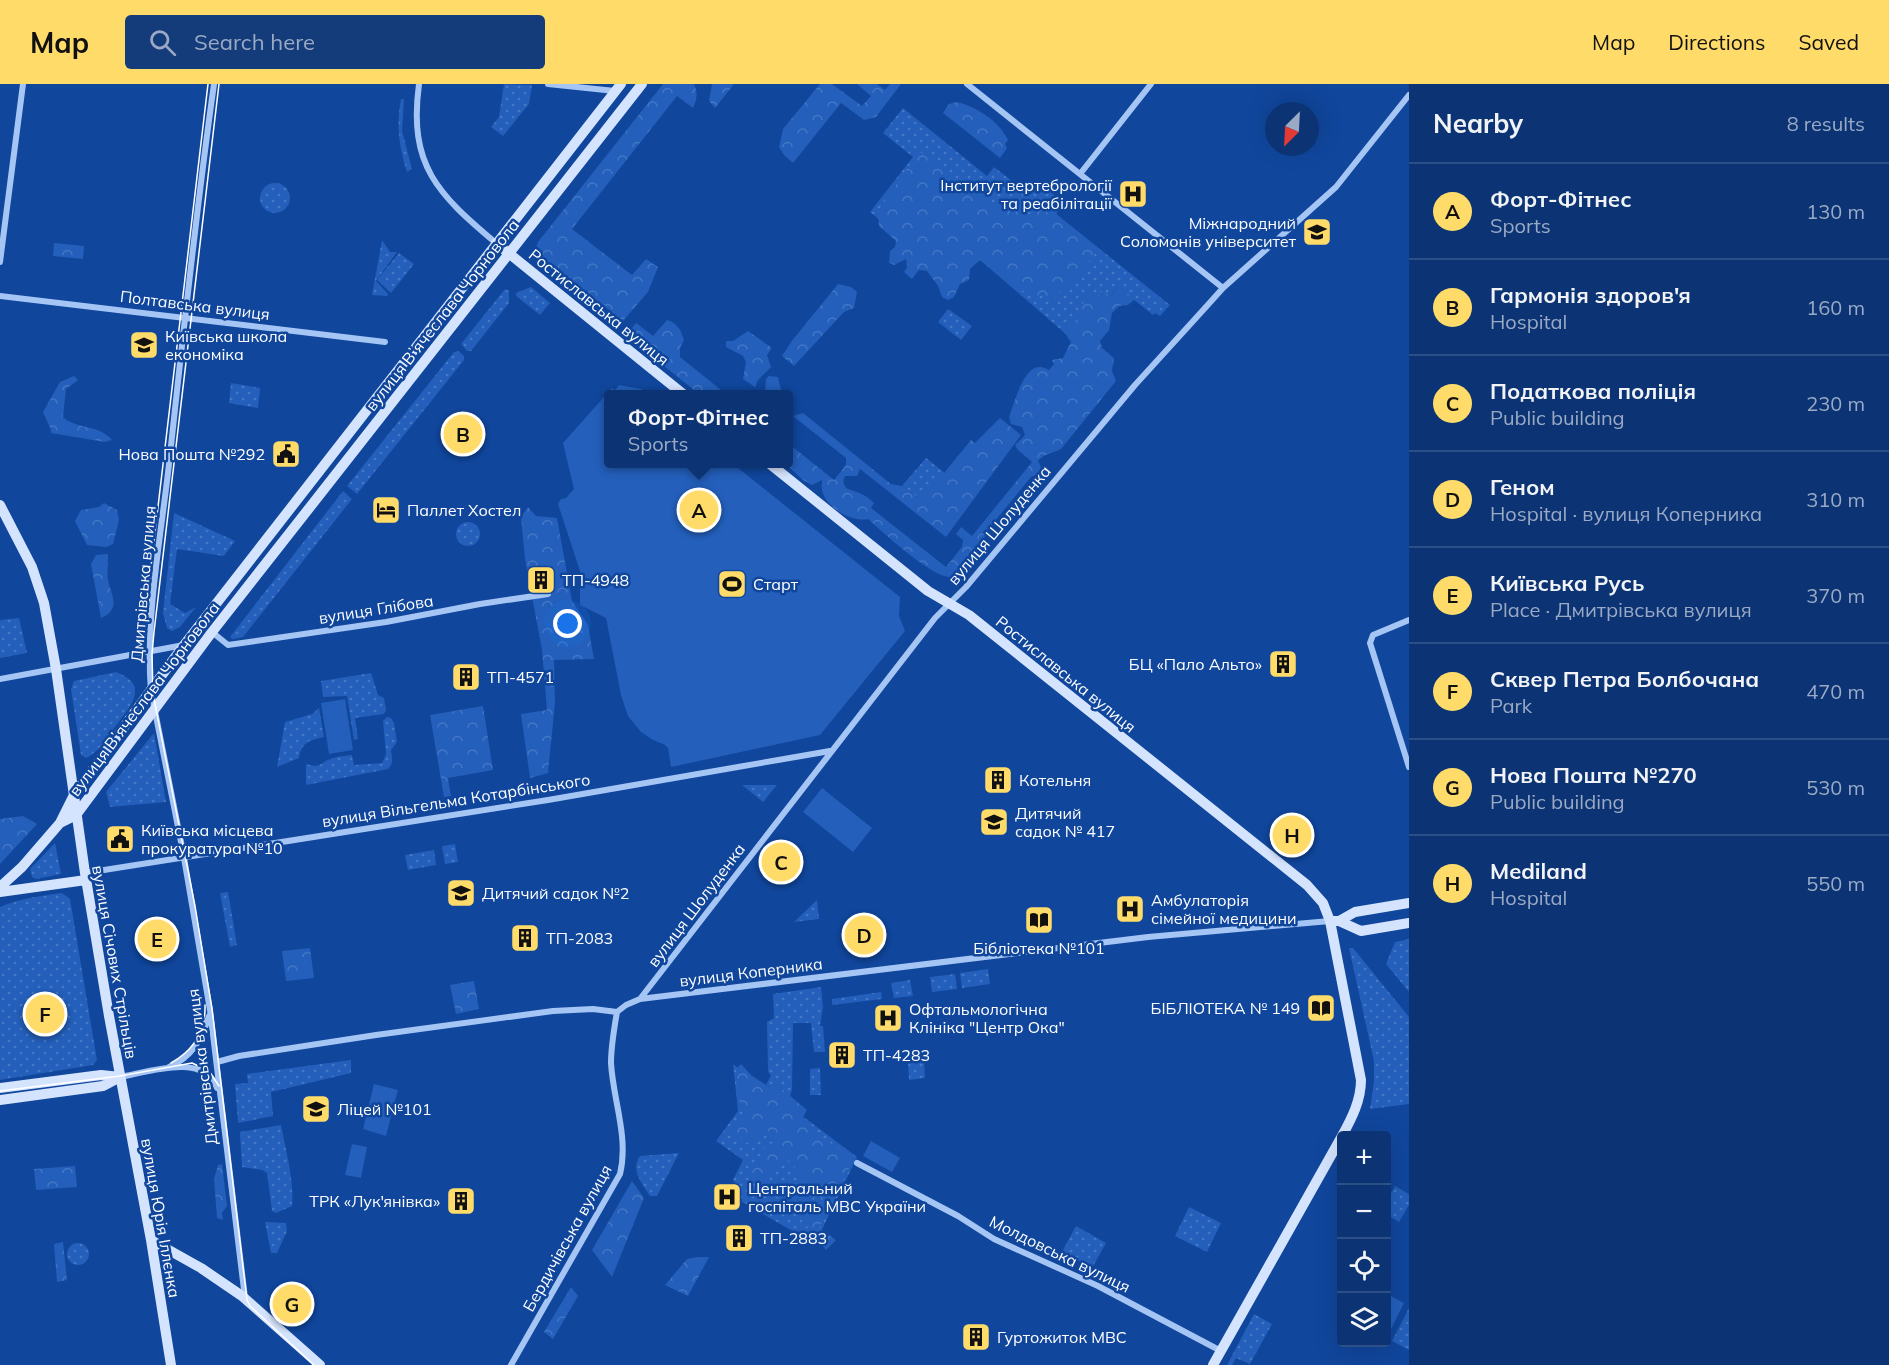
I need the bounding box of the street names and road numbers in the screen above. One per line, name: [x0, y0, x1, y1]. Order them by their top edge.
street label: вулиця Вʼячеслава Чорновола: [361, 215, 523, 415]
street label: Ростиславська вулиця: [525, 244, 673, 370]
street label: Полтавська вулиця: [119, 286, 271, 324]
street label: вулиця Шолуденка: [943, 461, 1055, 589]
street label: Дмитрівська вулиця: [126, 505, 160, 663]
street label: вулиця Глібова: [317, 590, 435, 628]
street label: вулиця Вʼячеслава Чорновола: [64, 598, 224, 800]
street label: Ростиславська вулиця: [992, 611, 1140, 737]
street label: вулиця Вільгельма Котарбінського: [321, 769, 591, 831]
street label: вулиця Шолуденка: [643, 839, 749, 971]
street label: вулиця Січових Стрільців: [88, 864, 142, 1060]
street label: вулиця Коперника: [678, 953, 824, 991]
street label: Дмитрівська вулиця: [183, 988, 221, 1146]
street label: вулиця Юрія Іллєнка: [137, 1137, 185, 1299]
street label: Бердичівська вулиця: [518, 1161, 616, 1315]
street label: Молдовська вулиця: [986, 1211, 1134, 1297]

